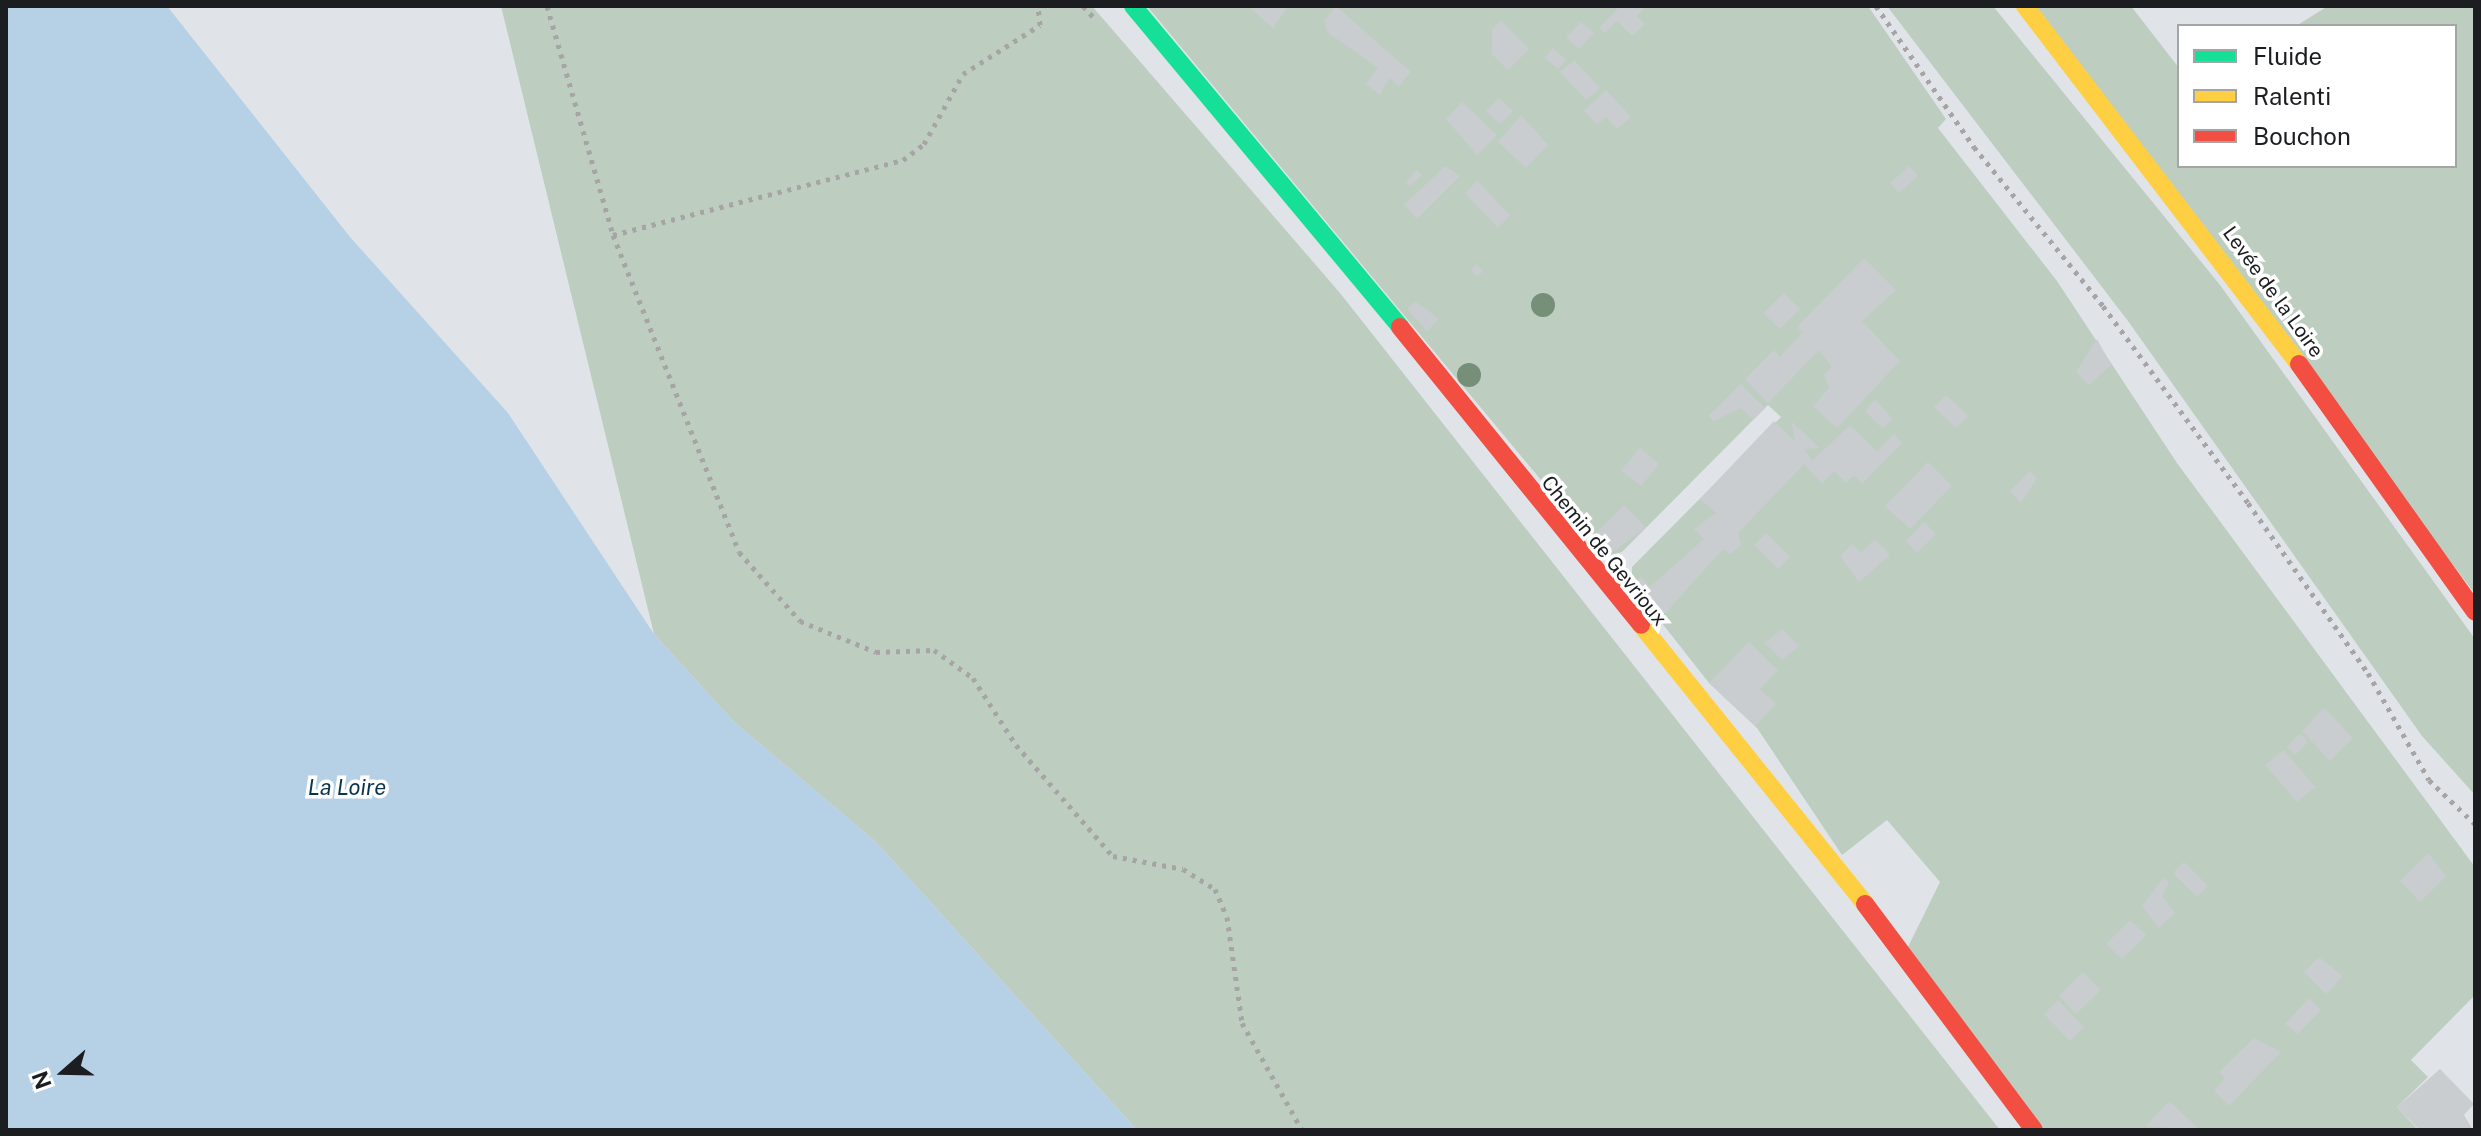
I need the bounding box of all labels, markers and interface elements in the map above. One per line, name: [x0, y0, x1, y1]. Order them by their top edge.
legend: [2177, 24, 2457, 168]
text: Fluide: [2253, 42, 2322, 70]
text: Ralenti: [2253, 82, 2331, 110]
text: Bouchon: [2253, 122, 2351, 150]
street label: Levée de la Loire: [2217, 222, 2329, 362]
street label: Chemin de Gevrioux: [1536, 471, 1672, 631]
water label: La Loire: [308, 775, 386, 801]
north arrow: [24, 1032, 104, 1112]
text: N: [26, 1068, 57, 1093]

